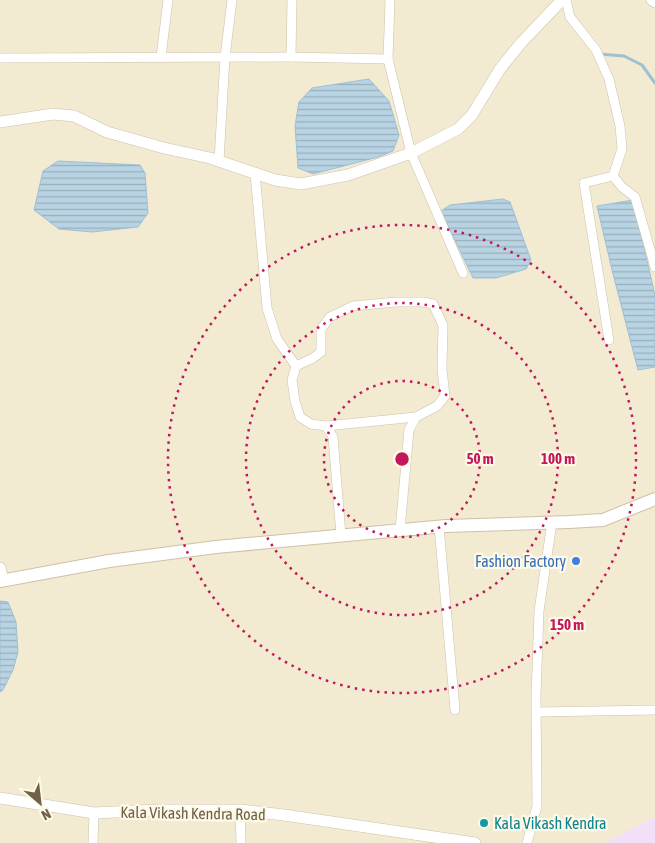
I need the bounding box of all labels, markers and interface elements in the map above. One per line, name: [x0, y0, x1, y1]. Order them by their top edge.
centre of rings: [393, 450, 411, 468]
text: 50 m: [467, 450, 494, 467]
text: 100 m: [541, 450, 575, 467]
place label: Fashion Factory: [475, 552, 566, 571]
marker: Fashion Factory: [570, 555, 582, 567]
text: 150 m: [550, 616, 584, 633]
north arrow: [15, 778, 65, 828]
street label: Kala Vikash Kendra Road: [120, 803, 266, 823]
text: N: [39, 805, 54, 823]
place label: Kala Vikash Kendra: [494, 814, 606, 832]
marker: Kala Vikash Kendra: [478, 817, 490, 829]

